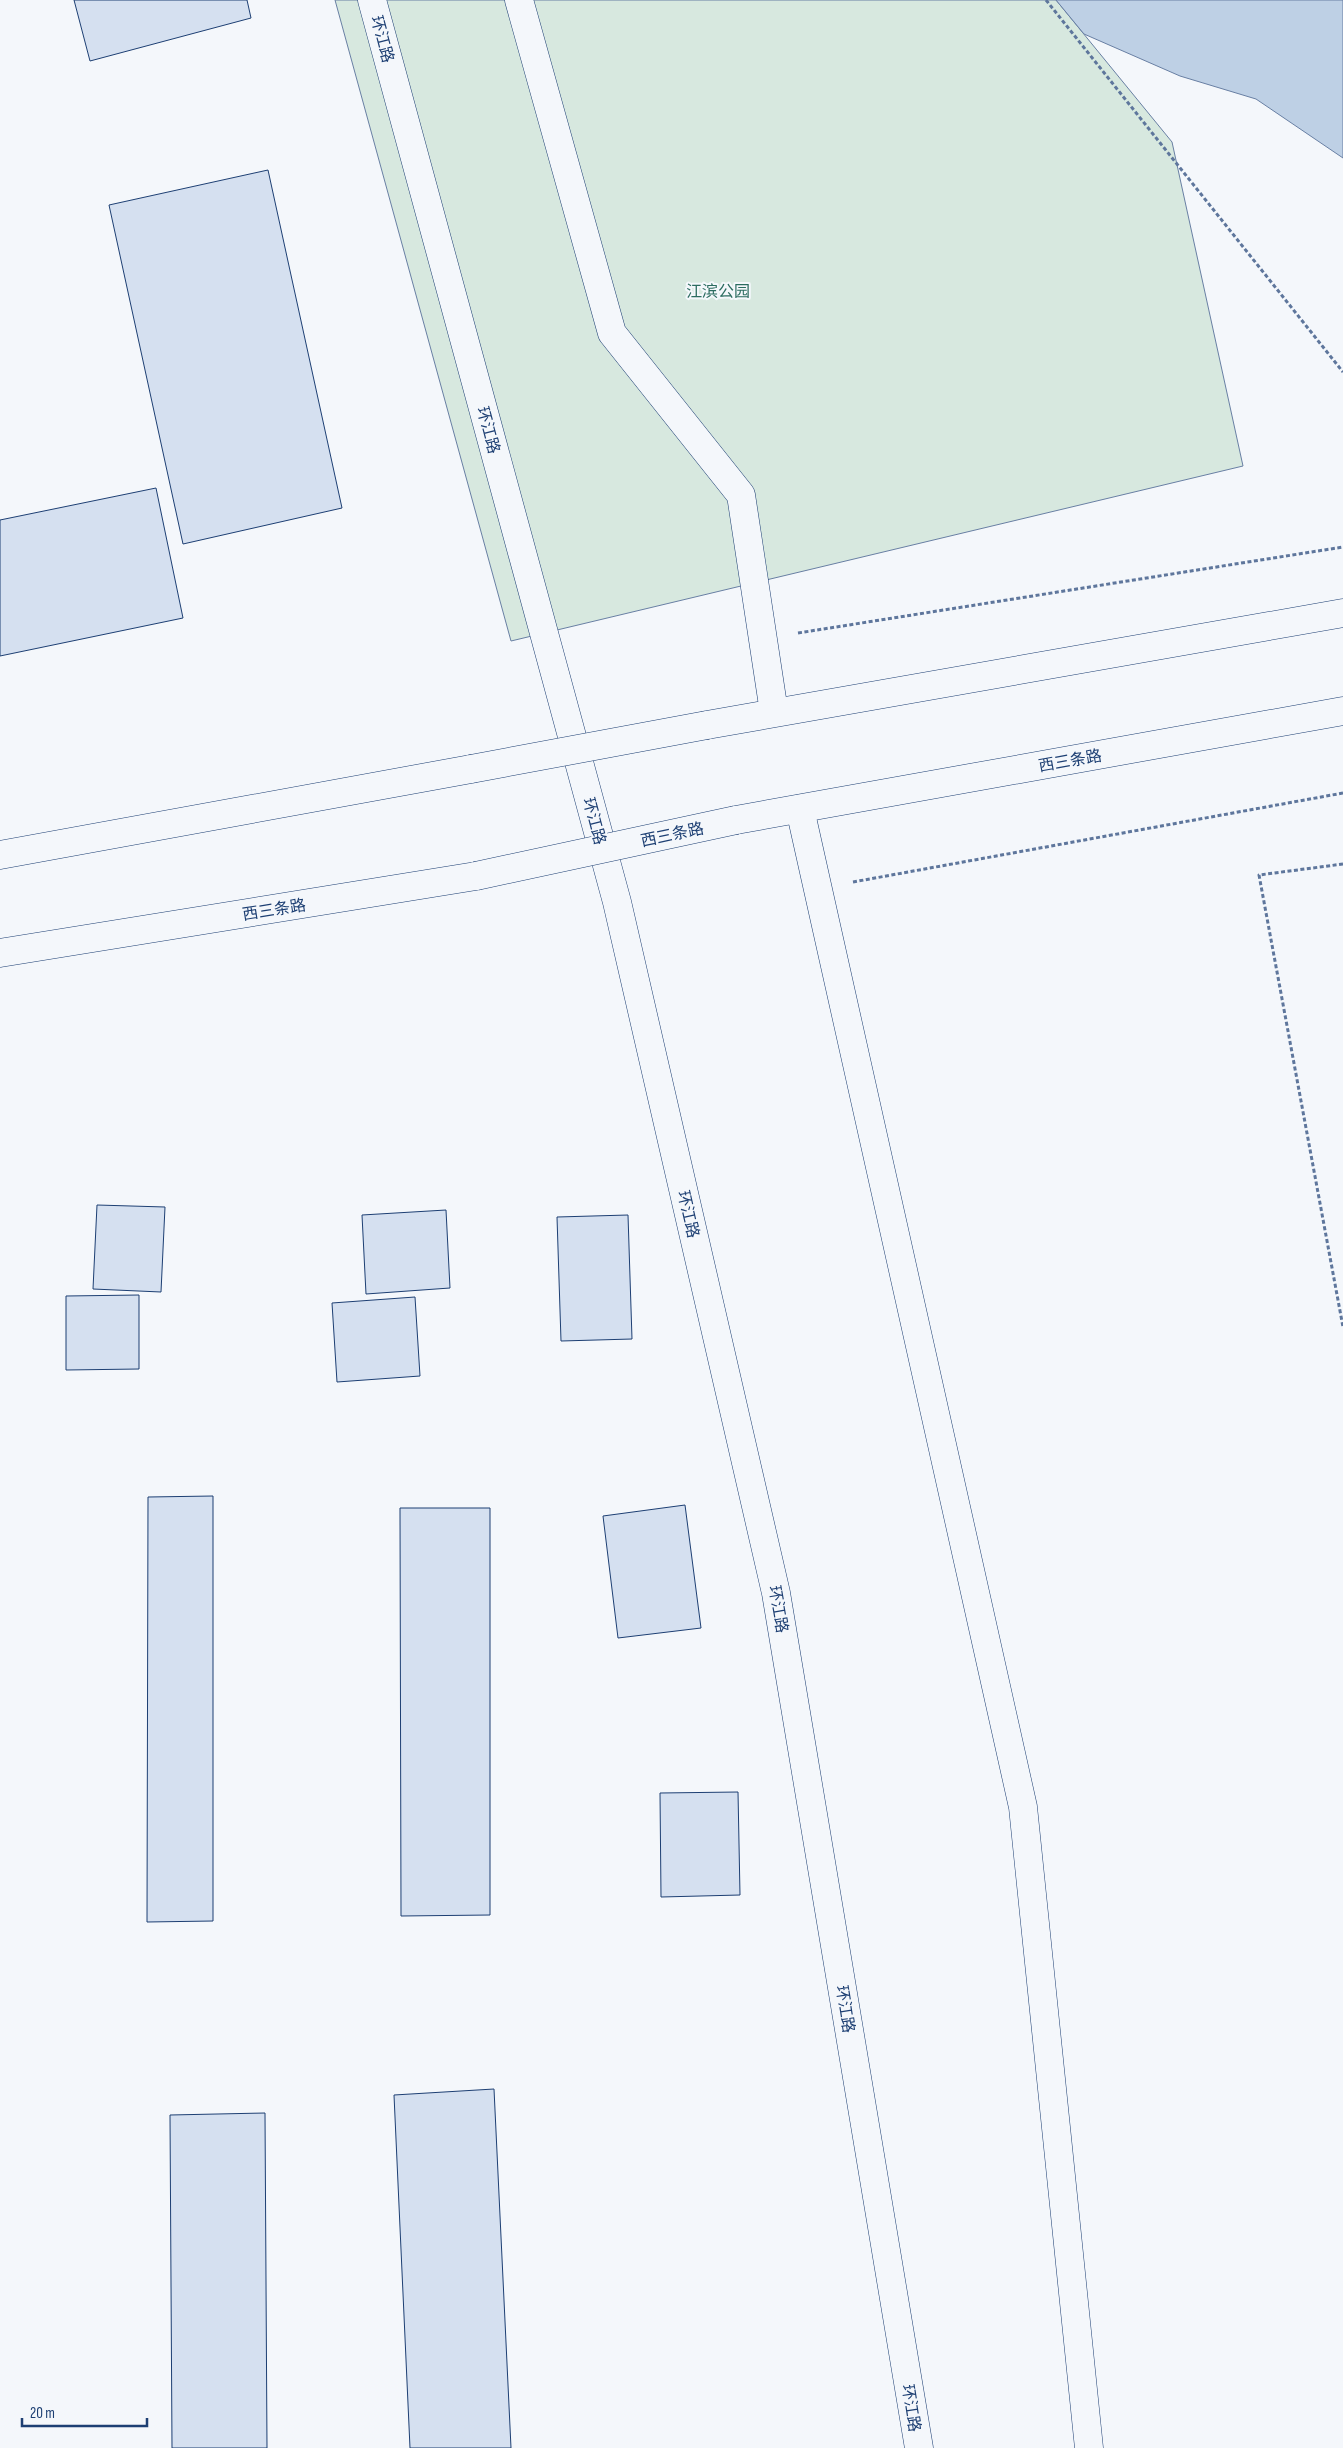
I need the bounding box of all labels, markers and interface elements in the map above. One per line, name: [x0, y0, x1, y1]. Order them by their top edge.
street label: 环江路: [366, 14, 397, 65]
park label: 江滨公园: [686, 283, 750, 302]
street label: 环江路: [472, 405, 503, 456]
street label: 西三条路: [1037, 747, 1103, 776]
street label: 环江路: [578, 796, 609, 847]
street label: 西三条路: [639, 820, 706, 851]
street label: 西三条路: [241, 896, 307, 925]
street label: 环江路: [673, 1189, 702, 1240]
street label: 环江路: [764, 1584, 791, 1635]
street label: 环江路: [831, 1984, 858, 2034]
street label: 环江路: [897, 2383, 924, 2433]
scale bar: [22, 2396, 148, 2428]
text: 20 m: [30, 2404, 55, 2423]

